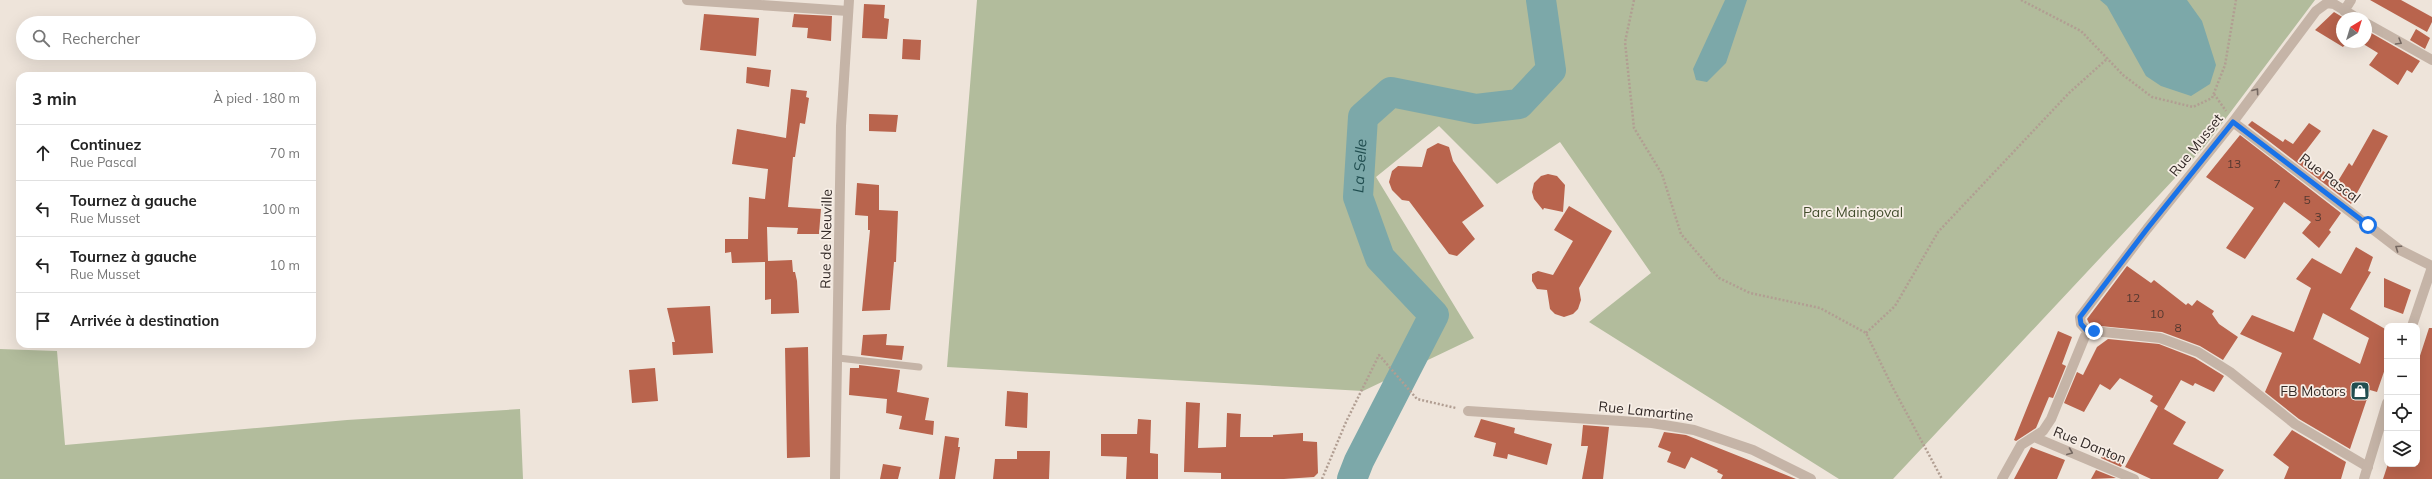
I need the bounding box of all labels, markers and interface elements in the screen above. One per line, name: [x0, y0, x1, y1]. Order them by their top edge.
north arrow: [2336, 12, 2372, 48]
search box: [16, 16, 316, 60]
icon: search: [30, 27, 52, 49]
text: Rechercher: [62, 29, 140, 48]
one-way arrow: [2395, 37, 2402, 44]
text: 3 min: [32, 88, 77, 109]
one-way arrow: [2251, 88, 2259, 95]
text: À pied · 180 m: [213, 90, 300, 106]
street label: Rue Musset: [2165, 110, 2227, 180]
text: Continuez: [70, 135, 141, 154]
water label: La Selle: [1348, 138, 1371, 193]
icon: ahead: [32, 142, 54, 164]
text: 70 m: [270, 145, 300, 161]
street label: Rue Pascal: [2296, 149, 2364, 207]
text: Rue Pascal: [70, 154, 137, 170]
house number: 13: [2227, 156, 2241, 171]
house number: 7: [2273, 176, 2281, 191]
street label: Rue de Neuville: [816, 189, 836, 289]
text: Tournez à gauche: [70, 191, 197, 210]
house number: 5: [2303, 192, 2311, 207]
icon: left: [32, 198, 54, 220]
text: 100 m: [262, 201, 300, 217]
park label: Parc Maingoval: [1803, 203, 1903, 221]
house number: 3: [2314, 209, 2322, 224]
text: Rue Musset: [70, 210, 140, 226]
route start: [2359, 216, 2377, 234]
one-way arrow: [2395, 245, 2402, 253]
text: Tournez à gauche: [70, 247, 197, 266]
icon: left: [32, 254, 54, 276]
text: 10 m: [270, 257, 300, 273]
text: Rue Musset: [70, 266, 140, 282]
house number: 12: [2126, 290, 2140, 305]
house number: 10: [2150, 306, 2164, 321]
icon: arrive: [32, 310, 54, 332]
text: Arrivée à destination: [70, 311, 219, 330]
house number: 8: [2174, 320, 2182, 335]
route end: [2085, 322, 2103, 340]
map controls: [2384, 323, 2420, 467]
button: +: [2384, 323, 2420, 359]
button: −: [2384, 359, 2420, 395]
shop icon: FB Motors: [2349, 380, 2371, 402]
place label: FB Motors: [2280, 382, 2346, 400]
button: locate: [2384, 395, 2420, 431]
street label: Rue Lamartine: [1598, 397, 1694, 425]
street label: Rue Danton: [2051, 422, 2129, 468]
button: layers: [2384, 431, 2420, 467]
one-way arrow: [2067, 447, 2074, 455]

